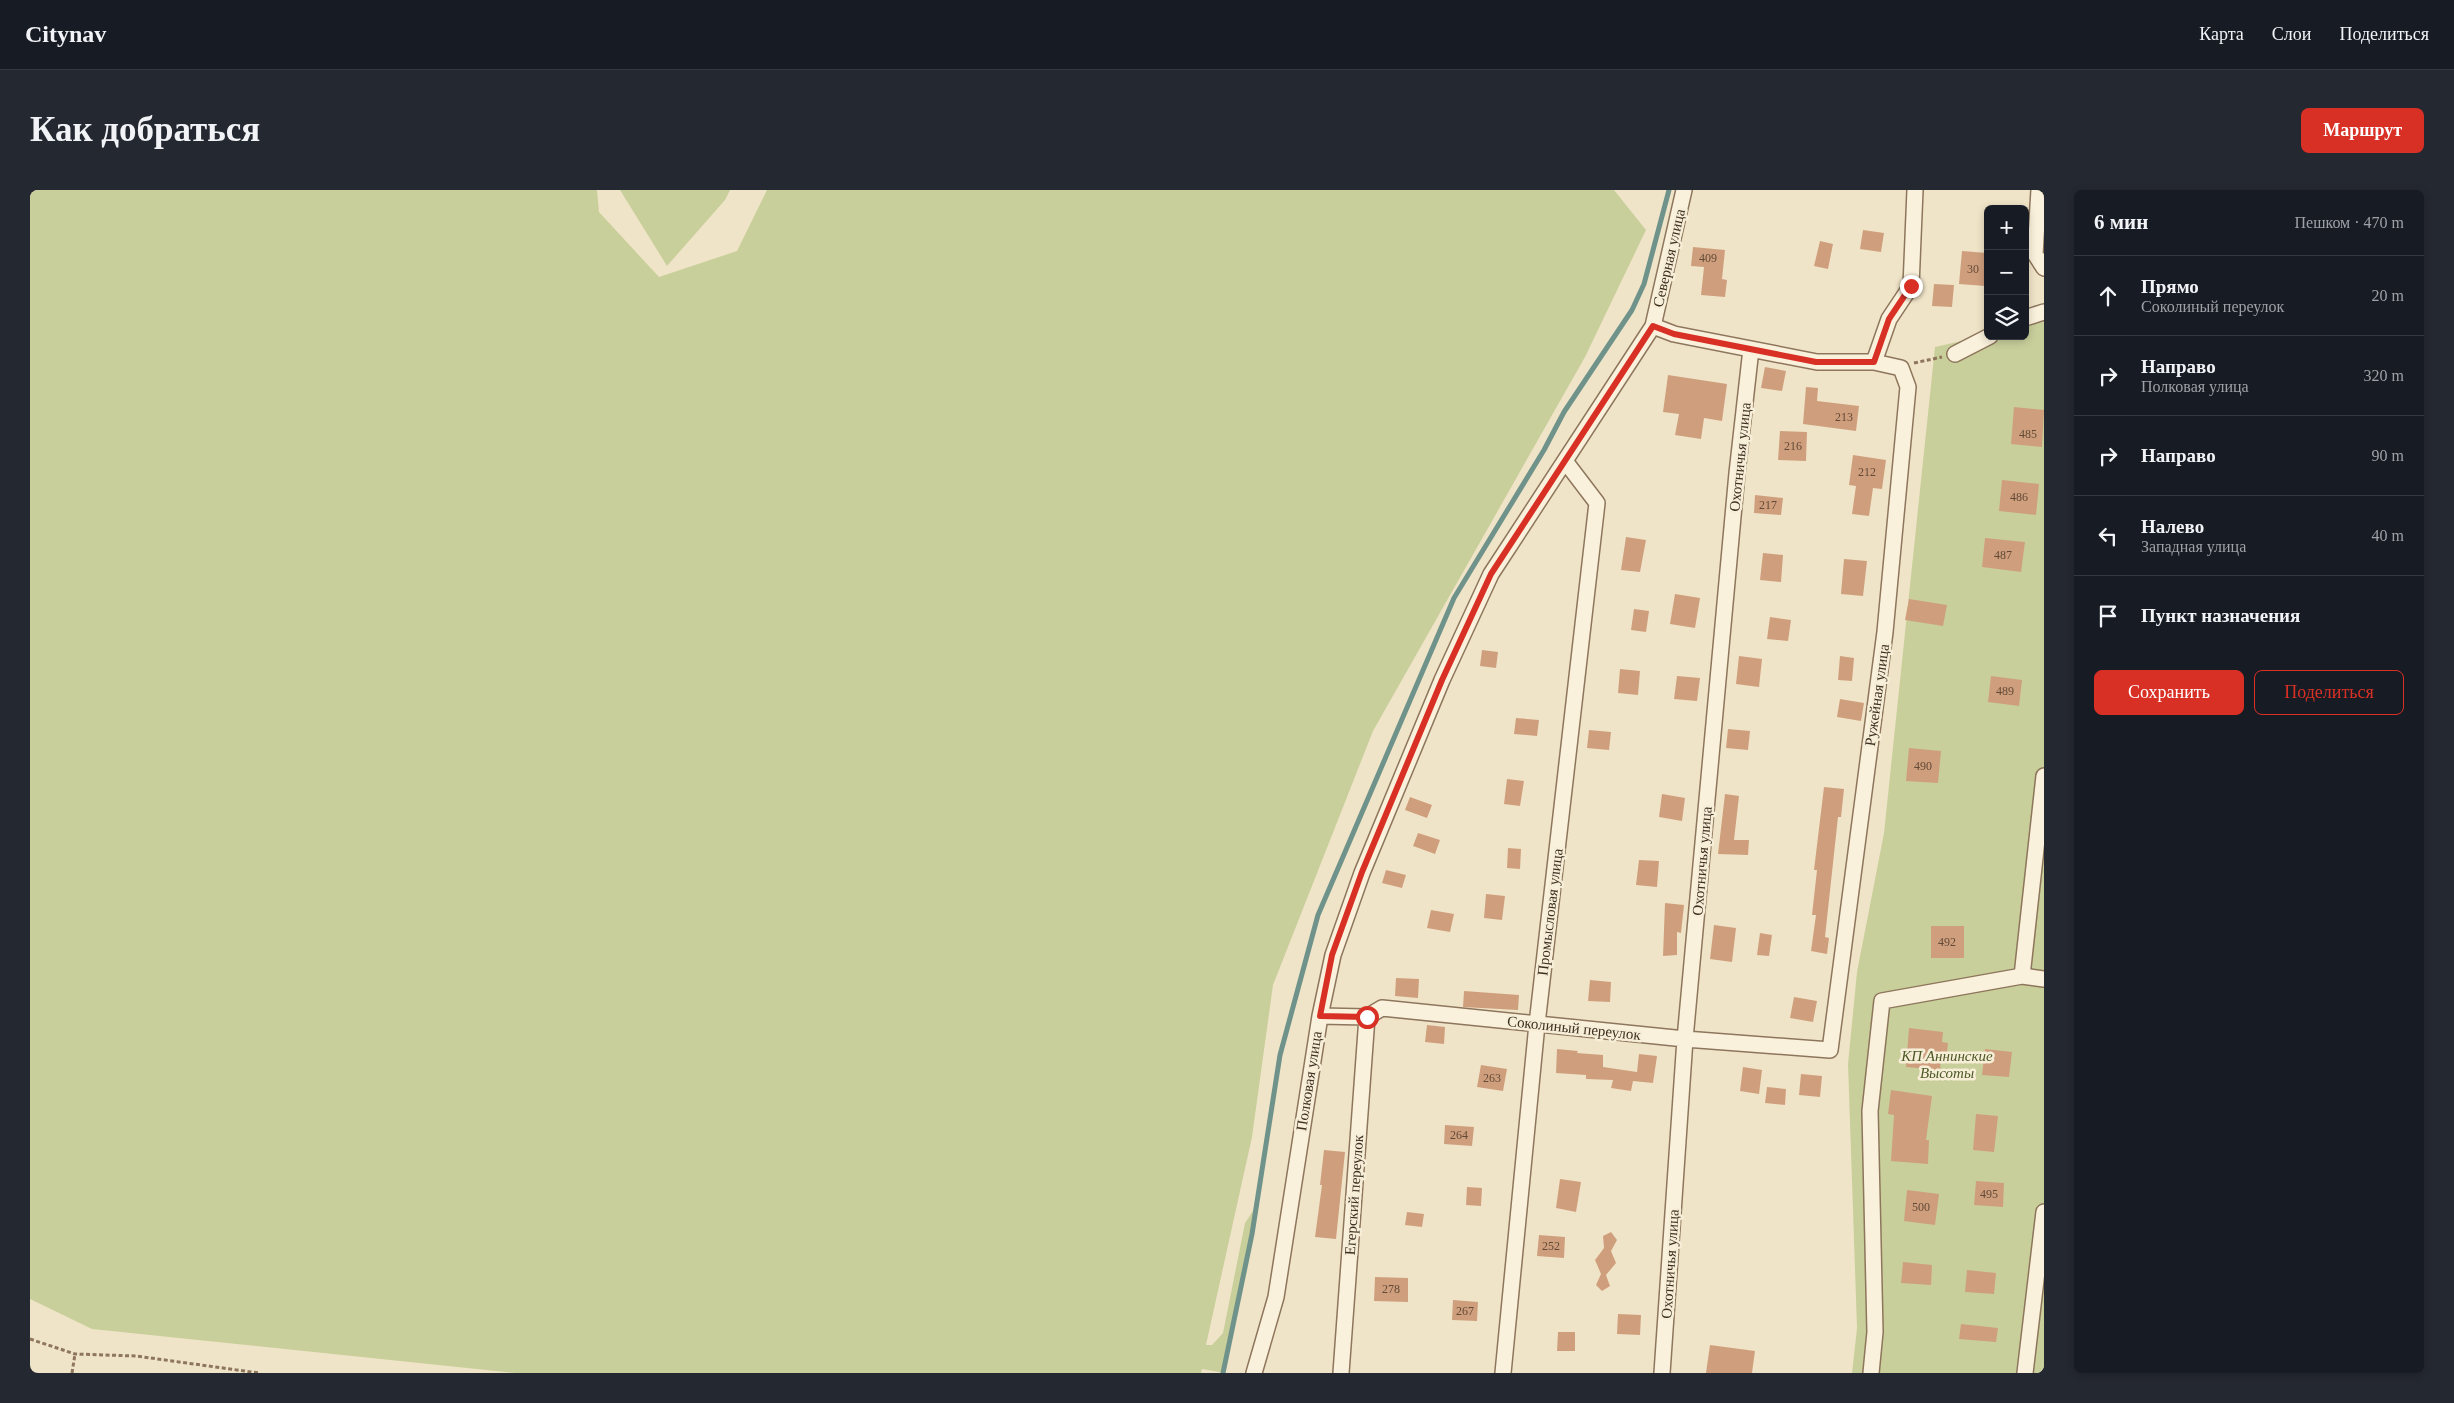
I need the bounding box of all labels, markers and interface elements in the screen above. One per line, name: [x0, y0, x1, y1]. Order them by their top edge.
text: Citynav: [25, 21, 106, 47]
text: Карта: [2199, 24, 2244, 44]
text: Слои: [2272, 24, 2311, 44]
text: Поделиться: [2339, 24, 2429, 44]
button: Маршрут: [2301, 108, 2424, 153]
text: Как добраться: [30, 110, 260, 149]
map controls: [1984, 205, 2029, 340]
button: +: [1984, 205, 2029, 250]
street label: Северная улица: [1650, 207, 1688, 309]
text: 6 мин: [2094, 210, 2148, 234]
text: Пешком · 470 m: [2294, 214, 2404, 231]
button: −: [1984, 250, 2029, 295]
house number: 409: [1699, 251, 1717, 265]
house number: 30: [1967, 262, 1979, 276]
route end: [1900, 275, 1923, 298]
text: Прямо: [2141, 276, 2199, 297]
icon: ahead: [2094, 282, 2122, 310]
text: 20 m: [2372, 287, 2404, 304]
button: layers: [1984, 295, 2029, 340]
text: Соколиный переулок: [2141, 298, 2284, 315]
text: Направо: [2141, 356, 2216, 377]
icon: right: [2094, 362, 2122, 390]
text: 320 m: [2364, 367, 2404, 384]
text: Полковая улица: [2141, 378, 2249, 395]
street label: Охотничья улица: [1726, 401, 1754, 512]
house number: 213: [1835, 410, 1853, 424]
house number: 485: [2019, 427, 2037, 441]
house number: 216: [1784, 439, 1802, 453]
icon: right: [2094, 442, 2122, 470]
text: Направо: [2141, 445, 2216, 466]
text: 90 m: [2372, 447, 2404, 464]
house number: 212: [1858, 465, 1876, 479]
house number: 486: [2010, 490, 2028, 504]
house number: 217: [1759, 498, 1777, 512]
text: Налево: [2141, 516, 2204, 537]
icon: left: [2094, 522, 2122, 550]
text: 40 m: [2372, 527, 2404, 544]
text: Западная улица: [2141, 538, 2246, 555]
house number: 487: [1994, 548, 2012, 562]
icon: arrive: [2094, 602, 2122, 630]
text: Пункт назначения: [2141, 605, 2300, 626]
street label: Ружейная улица: [1862, 643, 1892, 747]
button: Сохранить: [2094, 670, 2244, 715]
button: Поделиться: [2254, 670, 2404, 715]
house number: 489: [1996, 684, 2014, 698]
house number: 490: [1914, 759, 1932, 773]
street label: Охотничья улица: [1689, 805, 1715, 916]
street label: Промысловая улица: [1534, 847, 1566, 976]
house number: 492: [1938, 935, 1956, 949]
route start: [1356, 1006, 1379, 1029]
street label: Соколиный переулок: [1506, 1013, 1642, 1043]
street label: Полковая улица: [1293, 1030, 1325, 1132]
park label: КП Аннинские Высоты: [1900, 1048, 1993, 1081]
house number: 263: [1483, 1071, 1501, 1085]
house number: 264: [1450, 1128, 1468, 1142]
street label: Егерский переулок: [1342, 1134, 1366, 1256]
house number: 495: [1980, 1187, 1998, 1201]
house number: 500: [1912, 1200, 1930, 1214]
street label: Охотничья улица: [1658, 1208, 1682, 1319]
house number: 252: [1542, 1239, 1560, 1253]
house number: 278: [1382, 1282, 1400, 1296]
house number: 267: [1456, 1304, 1474, 1318]

